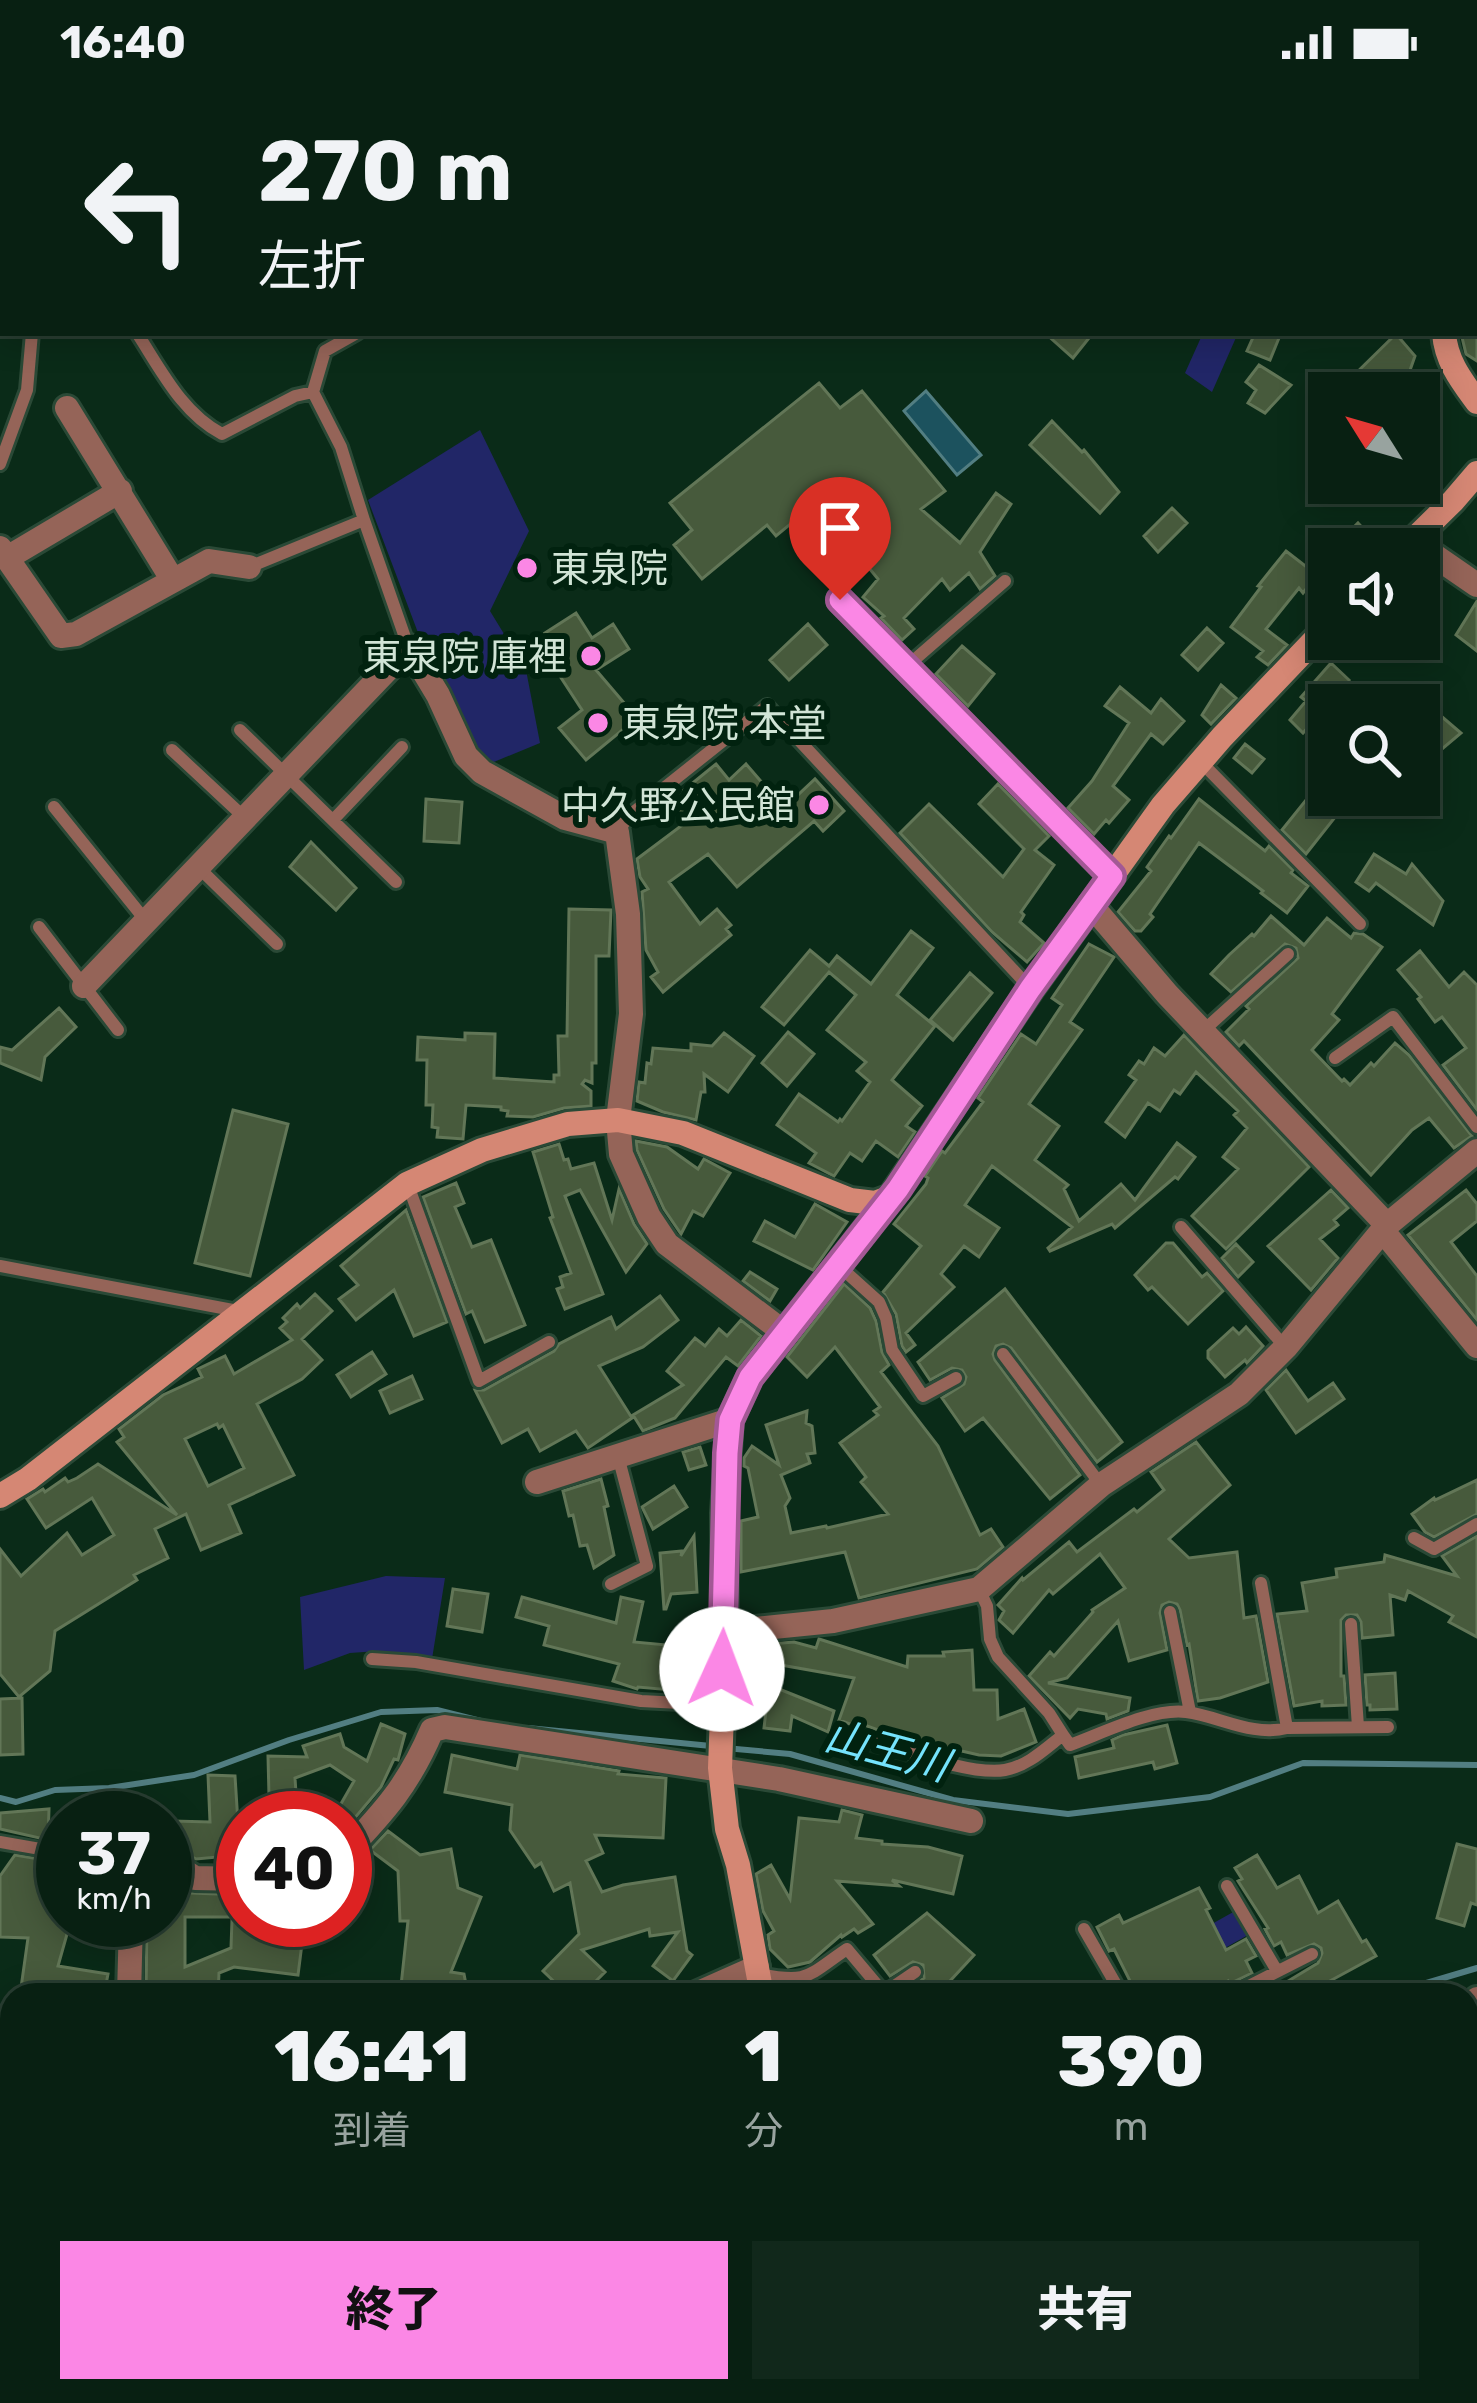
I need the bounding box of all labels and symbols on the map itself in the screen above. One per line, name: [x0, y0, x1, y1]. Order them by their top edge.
north arrow: [1308, 372, 1440, 504]
pin: [789, 477, 891, 600]
place label: 東泉院: [551, 546, 668, 592]
marker: 東泉院: [514, 555, 540, 581]
place label: 東泉院 庫裡: [362, 634, 567, 680]
marker: 東泉院 庫裡: [578, 643, 604, 669]
place label: 東泉院 本堂: [622, 701, 827, 747]
marker: 東泉院 本堂: [585, 710, 611, 736]
place label: 中久野公民館: [561, 783, 795, 829]
marker: 中久野公民館: [806, 792, 832, 818]
position arrow: [659, 1606, 785, 1732]
water label: 山王川: [819, 1711, 958, 1792]
speed limit sign: 40: [216, 1791, 372, 1947]

